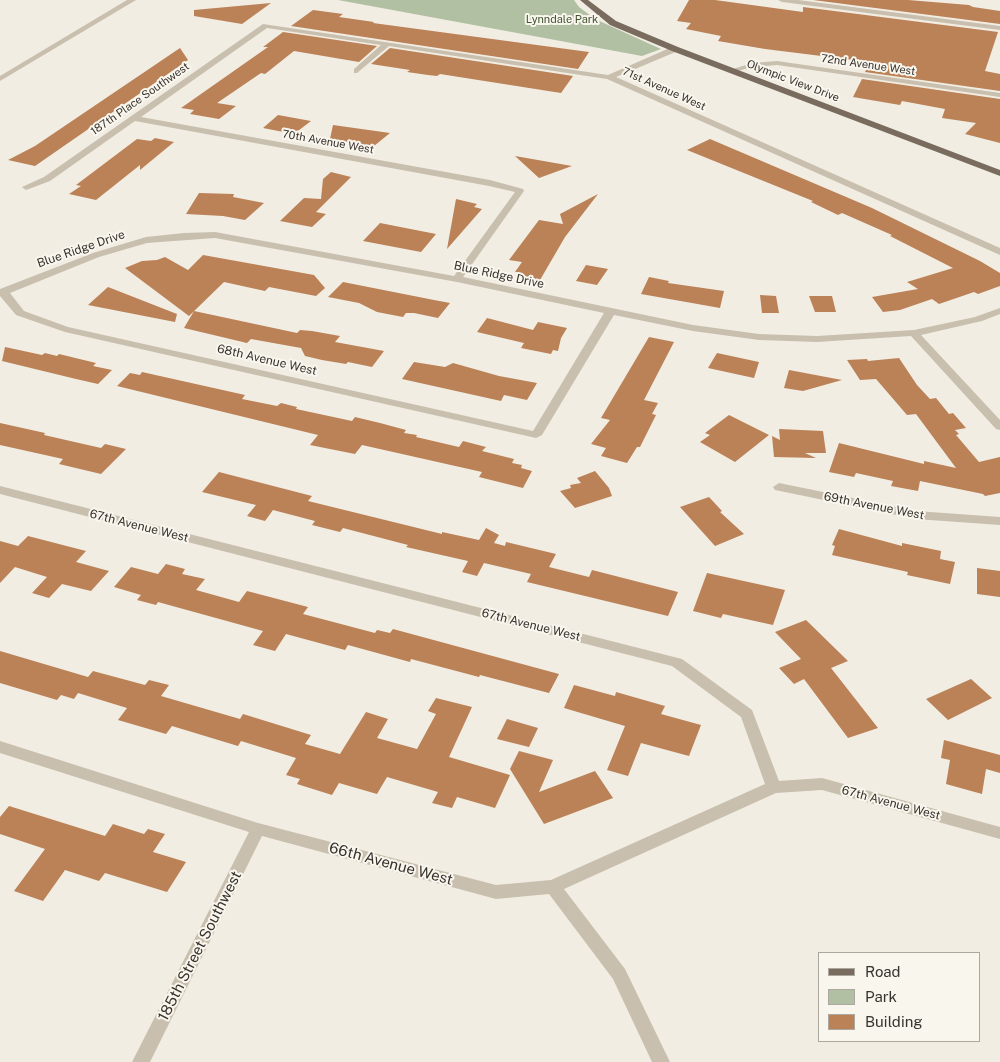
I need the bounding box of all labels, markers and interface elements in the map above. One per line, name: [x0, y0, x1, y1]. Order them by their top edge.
park label: Lynndale Park: [526, 13, 598, 27]
street label: 72nd Avenue West: [820, 52, 916, 78]
street label: Olympic View Drive: [745, 57, 841, 105]
street label: 187th Place Southwest: [88, 60, 192, 138]
street label: 71st Avenue West: [620, 65, 708, 113]
street label: 70th Avenue West: [281, 127, 375, 157]
street label: Blue Ridge Drive: [35, 227, 127, 271]
street label: Blue Ridge Drive: [453, 258, 545, 292]
street label: 68th Avenue West: [216, 342, 318, 378]
street label: 69th Avenue West: [823, 489, 925, 523]
street label: 67th Avenue West: [88, 507, 190, 545]
street label: 67th Avenue West: [480, 606, 582, 644]
street label: 67th Avenue West: [840, 783, 942, 823]
street label: 66th Avenue West: [327, 839, 455, 889]
street label: 185th Street Southwest: [154, 868, 246, 1024]
legend: [818, 952, 980, 1042]
text: Road: [865, 963, 901, 980]
text: Park: [865, 988, 897, 1005]
text: Building: [865, 1013, 923, 1030]

